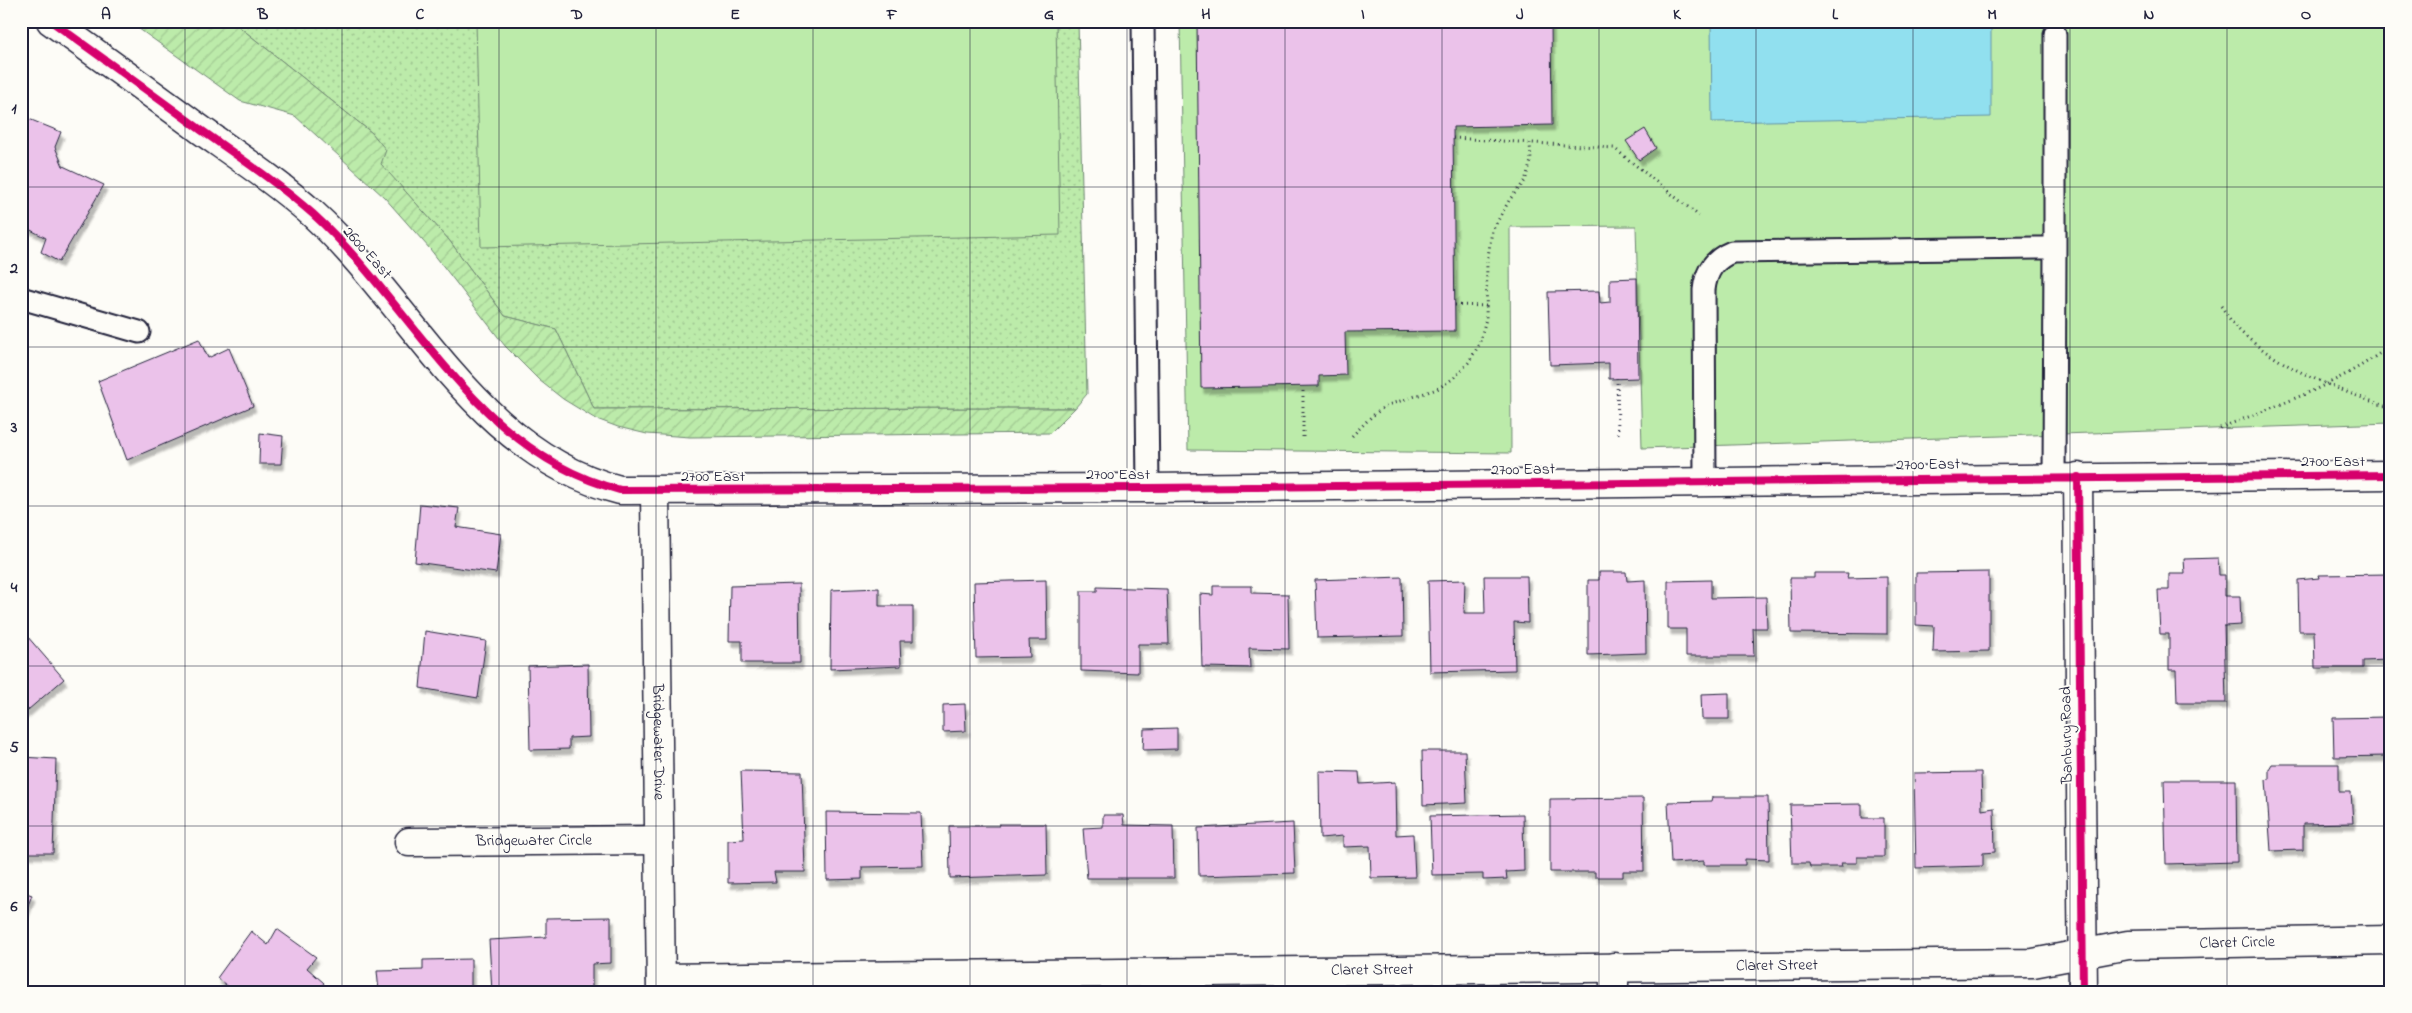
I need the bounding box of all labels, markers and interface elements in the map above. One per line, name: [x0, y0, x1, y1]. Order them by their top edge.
text: A: [101, 3, 111, 27]
text: B: [257, 3, 269, 27]
text: C: [416, 3, 425, 27]
text: D: [570, 3, 583, 27]
text: E: [730, 3, 740, 27]
text: F: [886, 3, 898, 27]
text: G: [1044, 3, 1054, 27]
text: H: [1201, 3, 1211, 27]
text: I: [1361, 3, 1365, 27]
text: J: [1516, 3, 1524, 27]
text: K: [1673, 3, 1682, 27]
text: L: [1832, 3, 1839, 27]
text: M: [1987, 3, 1997, 27]
text: N: [2144, 3, 2155, 27]
text: O: [2301, 3, 2312, 27]
text: 1: [11, 97, 17, 121]
street label: 2600 East: [336, 221, 398, 286]
text: 2: [9, 257, 18, 281]
text: 3: [10, 416, 18, 440]
street label: 2700 East: [2301, 450, 2366, 474]
street label: 2700 East: [1896, 452, 1961, 478]
street label: 2700 East: [1491, 457, 1556, 483]
street label: 2700 East: [1086, 463, 1151, 487]
street label: 2700 East: [681, 465, 746, 489]
text: 4: [10, 576, 18, 600]
street label: Bridgewater Drive: [645, 683, 671, 801]
street label: Banbury Road: [2054, 686, 2080, 785]
text: 5: [9, 736, 19, 760]
street label: Bridgewater Circle: [475, 829, 593, 853]
text: 6: [9, 895, 18, 919]
street label: Claret Circle: [2199, 930, 2276, 956]
street label: Claret Street: [1736, 953, 1819, 978]
street label: Claret Street: [1331, 958, 1414, 983]

